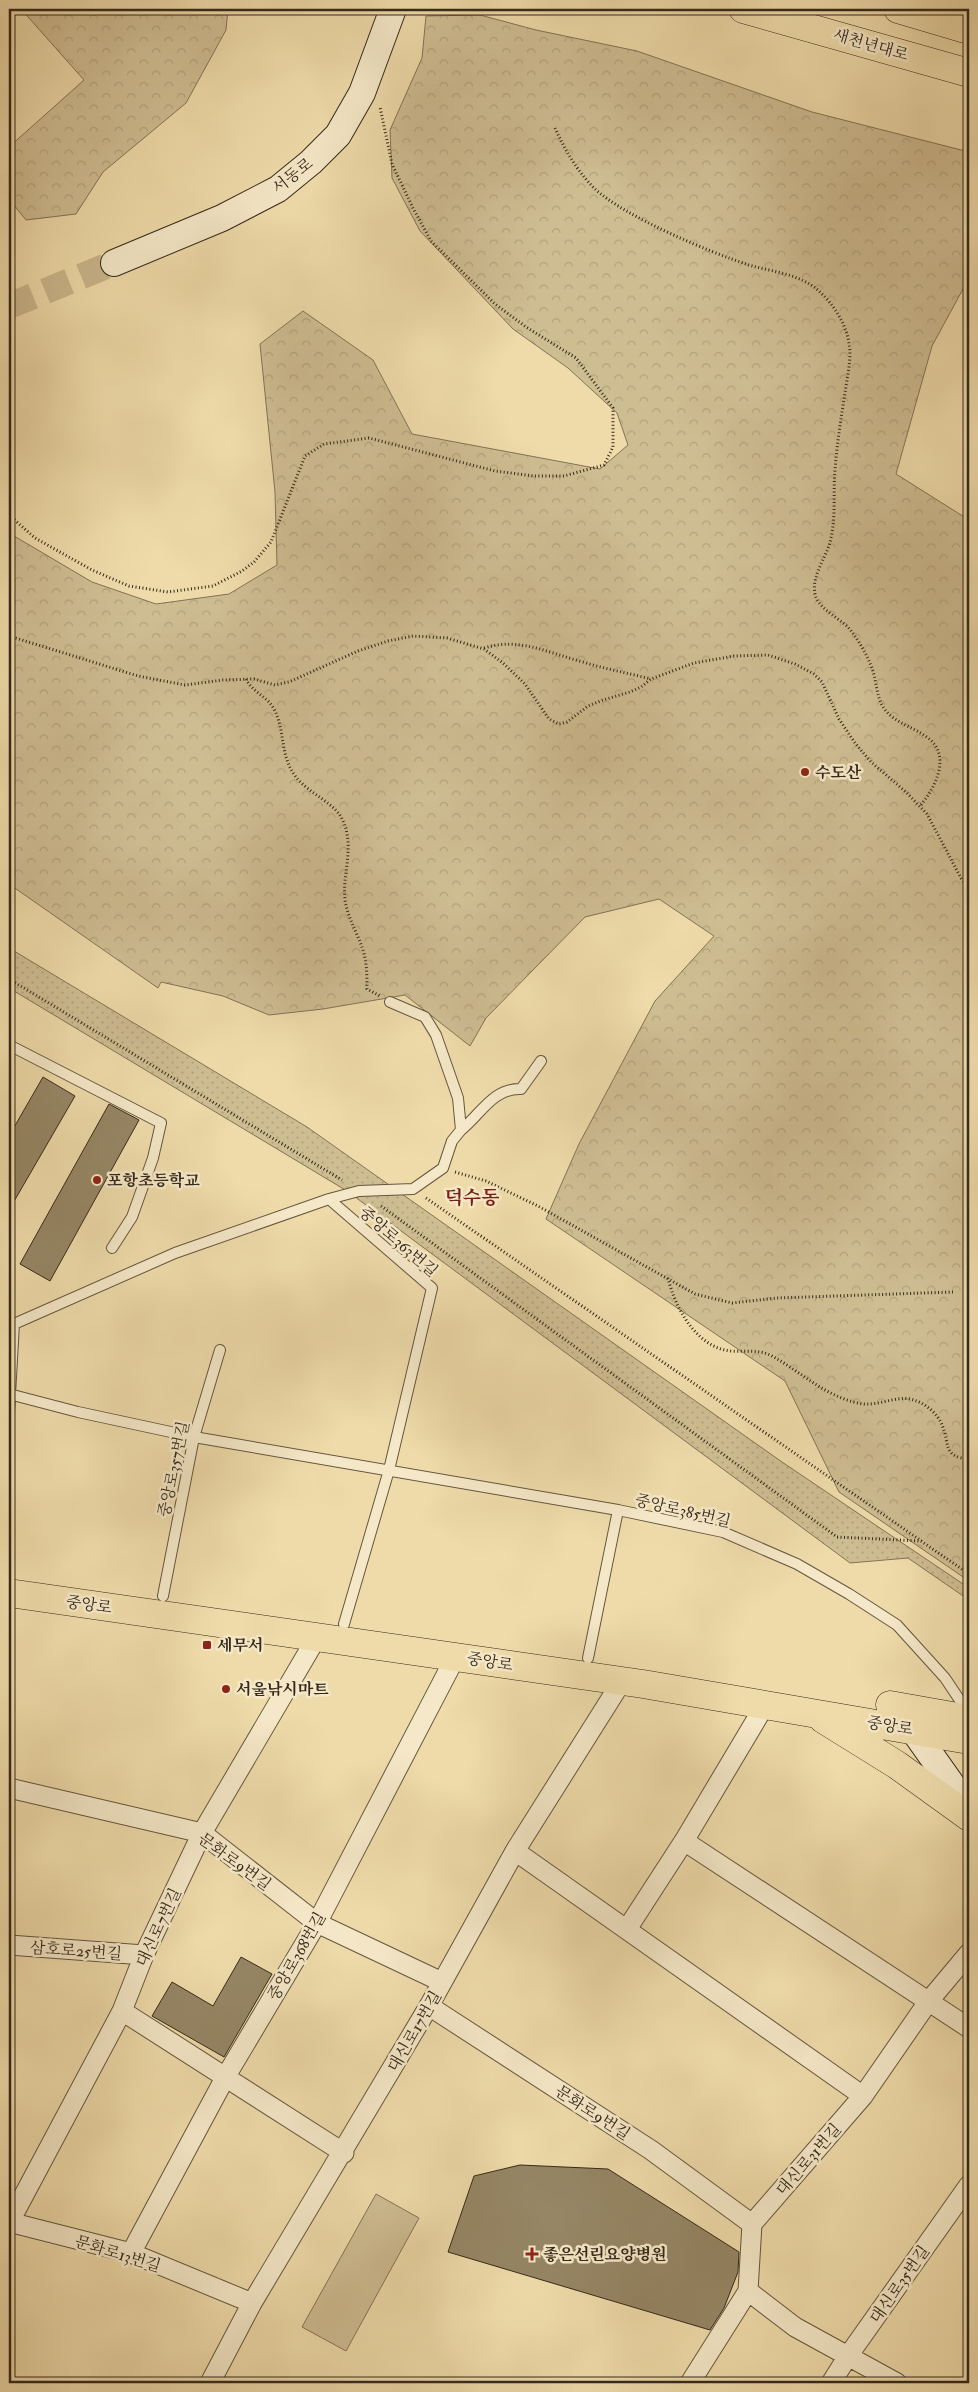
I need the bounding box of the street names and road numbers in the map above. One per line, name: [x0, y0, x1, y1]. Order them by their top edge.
street label: 새천년대로: [831, 25, 911, 65]
street label: 서동로: [268, 153, 317, 198]
street label: 중앙로363번길: [355, 1202, 442, 1281]
street label: 중앙로357번길: [154, 1419, 194, 1519]
street label: 중앙로385번길: [633, 1490, 733, 1532]
street label: 중앙로: [65, 1592, 114, 1618]
street label: 중앙로: [465, 1648, 515, 1676]
street label: 중앙로: [865, 1712, 915, 1740]
street label: 문화로9번길: [194, 1829, 275, 1895]
street label: 대신로7번길: [132, 1885, 186, 1970]
street label: 중앙로368번길: [263, 1909, 330, 2004]
street label: 삼호로25번길: [29, 1938, 123, 1964]
street label: 대신로17번길: [384, 1987, 446, 2076]
street label: 문화로9번길: [551, 2081, 634, 2145]
street label: 대신로31번길: [772, 2119, 846, 2200]
street label: 문화로13번길: [72, 2231, 163, 2277]
street label: 대신로35번길: [866, 2242, 934, 2327]

